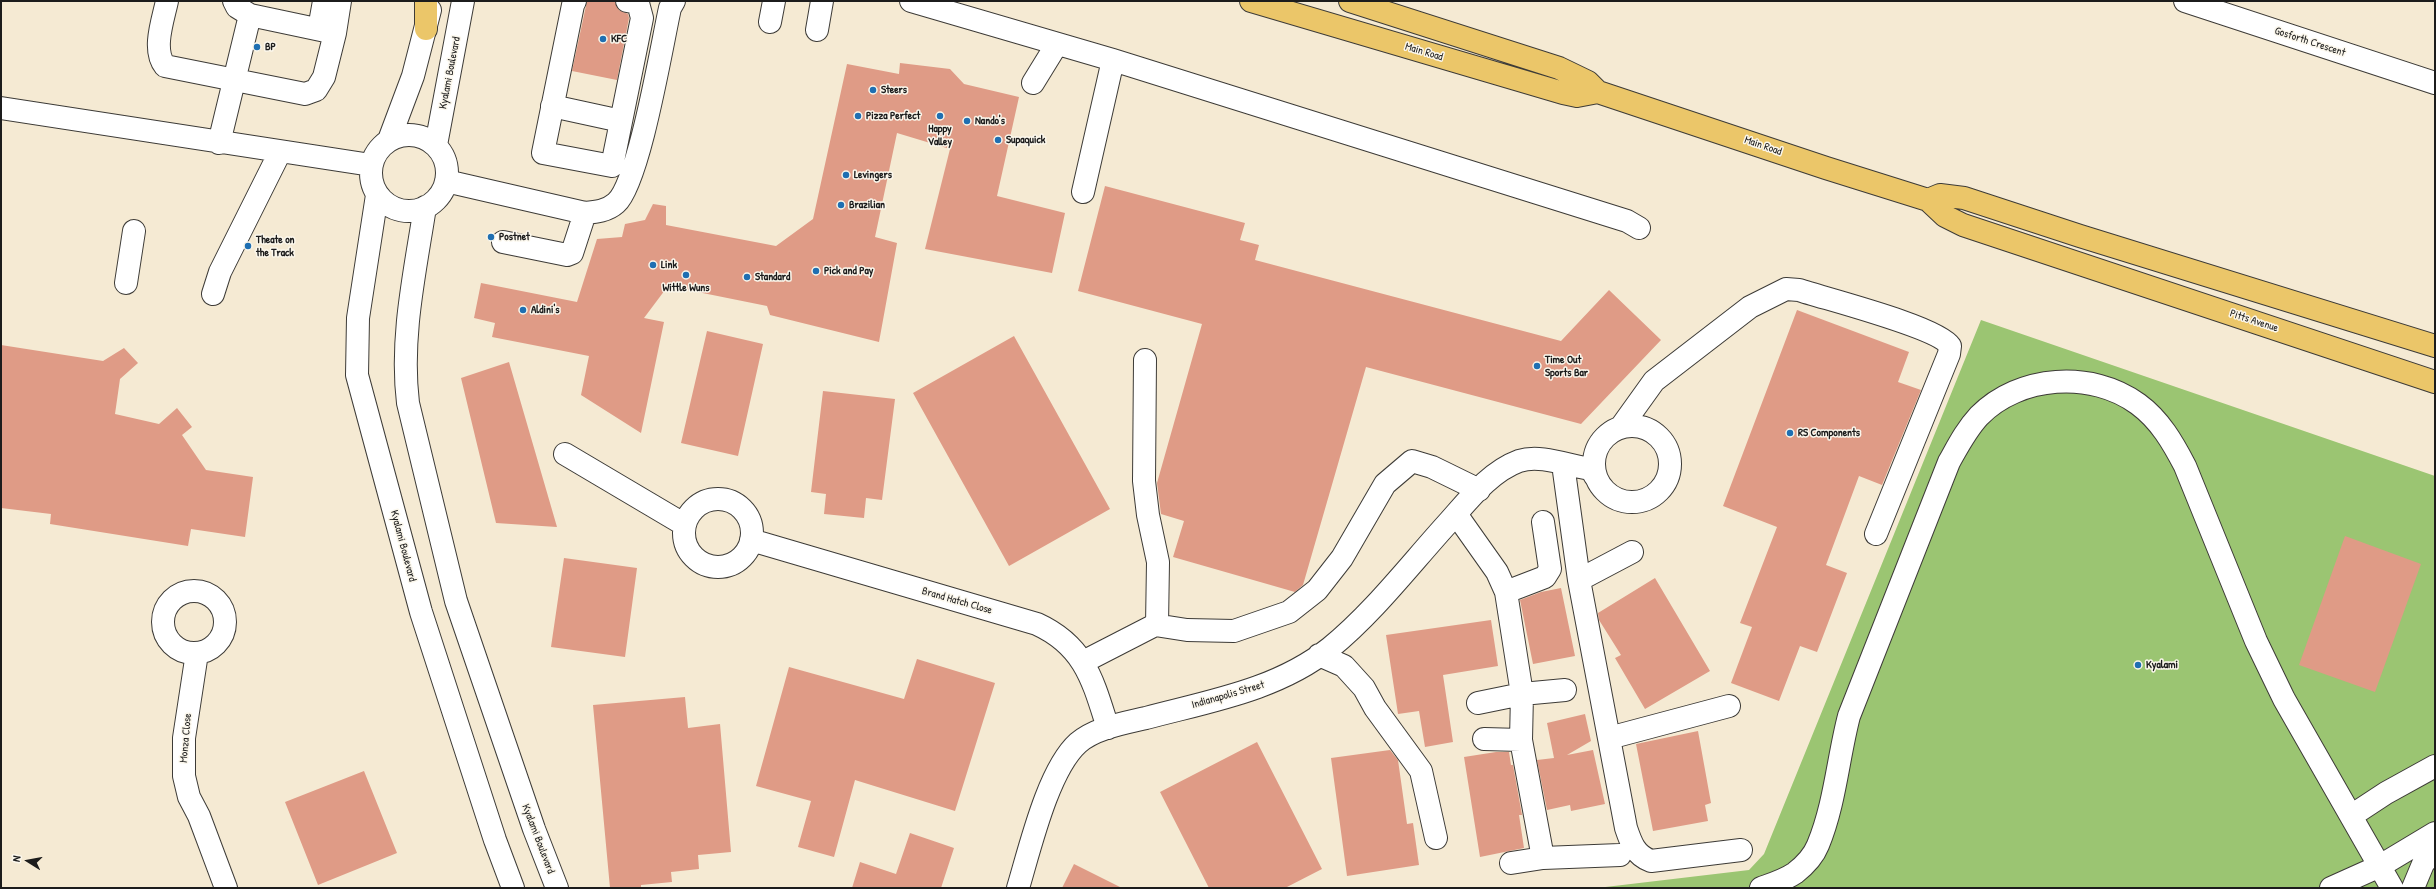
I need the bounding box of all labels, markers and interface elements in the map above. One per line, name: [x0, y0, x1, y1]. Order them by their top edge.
street label: Gosforth Crescent: [2273, 24, 2347, 60]
place label: KFC: [611, 32, 627, 46]
marker: KFC: [598, 34, 608, 44]
street label: Kyalami Boulevard: [437, 36, 463, 110]
place label: BP: [265, 40, 276, 54]
street label: Main Road: [1403, 40, 1445, 64]
marker: BP: [252, 42, 262, 52]
place label: Steers: [881, 83, 907, 97]
marker: Steers: [868, 85, 878, 95]
place label: Pizza Perfect: [866, 109, 920, 123]
marker: Pizza Perfect: [853, 111, 863, 121]
marker: Happy Valley: [935, 111, 945, 121]
place label: Nando's: [975, 114, 1005, 128]
marker: Nando's: [962, 116, 972, 126]
place label: Happy Valley: [928, 122, 952, 148]
place label: Supaquick: [1006, 133, 1045, 147]
street label: Main Road: [1742, 133, 1784, 159]
marker: Supaquick: [993, 135, 1003, 145]
place label: Levingers: [854, 168, 892, 182]
marker: Levingers: [841, 170, 851, 180]
place label: Brazilian: [849, 198, 885, 212]
marker: Brazilian: [836, 200, 846, 210]
place label: Postnet: [499, 230, 530, 244]
marker: Postnet: [486, 232, 496, 242]
place label: Theate on the Track: [256, 233, 295, 259]
marker: Theate on the Track: [243, 241, 253, 251]
place label: Link: [661, 258, 677, 272]
marker: Link: [648, 260, 658, 270]
place label: Pick and Pay: [824, 264, 873, 278]
marker: Pick and Pay: [811, 266, 821, 276]
marker: Wittle Wuns: [681, 270, 691, 280]
place label: Standard: [755, 270, 790, 284]
marker: Standard: [742, 272, 752, 282]
place label: Wittle Wuns: [662, 281, 710, 295]
place label: Aldini's: [531, 303, 560, 317]
marker: Aldini's: [518, 305, 528, 315]
street label: Pitts Avenue: [2228, 307, 2280, 335]
place label: Time Out Sports Bar: [1545, 353, 1588, 379]
marker: Time Out Sports Bar: [1532, 361, 1542, 371]
place label: RS Components: [1798, 426, 1860, 440]
marker: RS Components: [1785, 428, 1795, 438]
street label: Kyalami Boulevard: [387, 509, 419, 583]
street label: Brand Hatch Close: [920, 585, 994, 617]
place label: Kyalami: [2146, 658, 2178, 672]
marker: Kyalami: [2133, 660, 2143, 670]
street label: Indianapolis Street: [1190, 678, 1266, 712]
street label: Monza Close: [177, 713, 195, 763]
street label: Kyalami Boulevard: [519, 802, 557, 876]
north arrow: [8, 841, 48, 881]
text: N: [9, 855, 24, 863]

